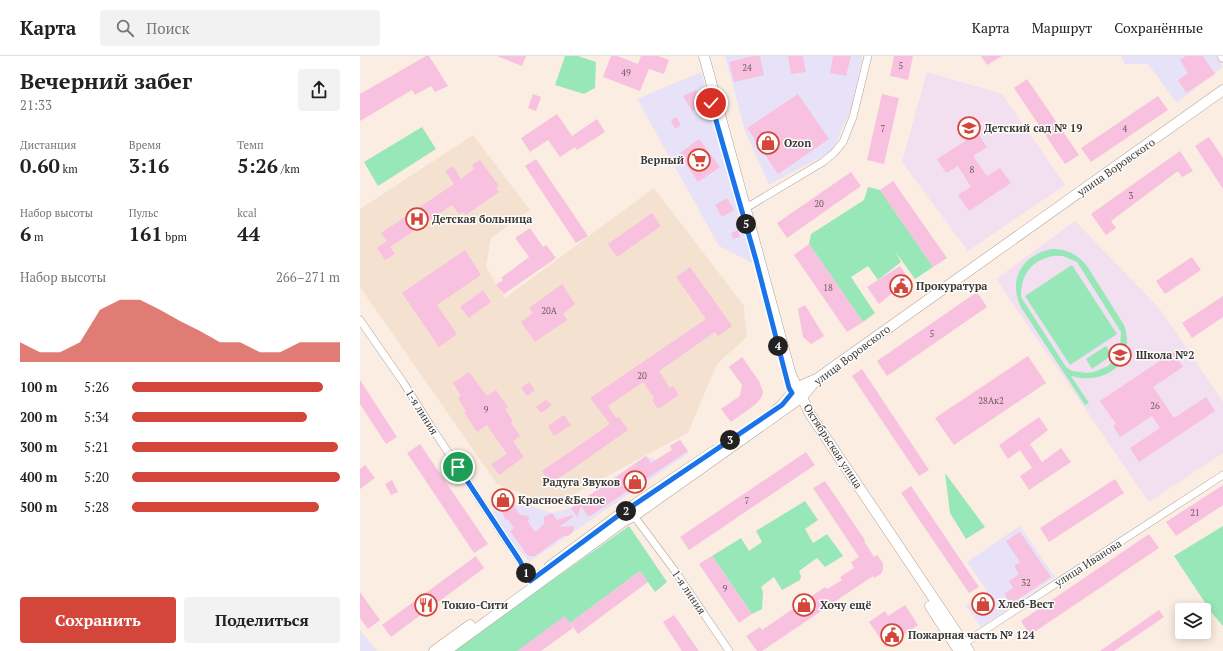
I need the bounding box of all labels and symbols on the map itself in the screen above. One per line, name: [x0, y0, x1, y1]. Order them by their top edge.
house number: 5: [899, 60, 904, 72]
house number: 24: [742, 62, 752, 74]
house number: 49: [621, 67, 631, 79]
pin: [694, 86, 728, 120]
school or university icon: Детский сад № 19: [956, 115, 982, 141]
place label: Детский сад № 19: [984, 121, 1083, 135]
house number: 7: [881, 123, 886, 135]
house number: 4: [1123, 123, 1128, 135]
shop icon: Ozon: [755, 130, 781, 156]
street label: улица Воровского: [1074, 135, 1158, 200]
place label: Ozon: [784, 136, 811, 150]
supermarket icon: Верный: [686, 147, 712, 173]
place label: Верный: [640, 153, 685, 167]
house number: 8: [970, 164, 975, 176]
house number: 3: [1129, 190, 1134, 202]
house number: 20: [814, 198, 824, 210]
hospital icon: Детская больница: [404, 206, 430, 232]
place label: Детская больница: [432, 212, 532, 226]
pin: 5: [736, 214, 756, 234]
public building icon: Прокуратура: [888, 273, 914, 299]
place label: Прокуратура: [916, 279, 988, 293]
house number: 18: [823, 282, 833, 294]
house number: 20А: [541, 305, 558, 317]
street label: улица Воровского: [810, 322, 893, 389]
house number: 5: [930, 328, 935, 340]
pin: 4: [768, 336, 788, 356]
school or university icon: Школа №2: [1107, 342, 1133, 368]
place label: Школа №2: [1136, 348, 1194, 362]
house number: 20: [637, 370, 647, 382]
street label: 1-я линия: [403, 387, 441, 437]
house number: 28Ак2: [978, 395, 1004, 407]
house number: 26: [1150, 400, 1160, 412]
street label: Октябрьская улица: [800, 401, 866, 491]
house number: 9: [484, 404, 489, 416]
pin: 3: [720, 430, 740, 450]
pin: [441, 450, 475, 484]
shop icon: Радуга Звуков: [622, 469, 648, 495]
place label: Радуга Звуков: [543, 475, 620, 489]
shop icon: Красное&Белое: [490, 487, 516, 513]
place label: Красное&Белое: [518, 493, 605, 507]
house number: 7: [745, 495, 750, 507]
pin: 2: [616, 501, 636, 521]
house number: 21: [1190, 507, 1200, 519]
street label: улица Иванова: [1051, 536, 1124, 590]
pin: 1: [516, 563, 536, 583]
street label: 1-я линия: [669, 567, 709, 617]
house number: 32: [1021, 577, 1031, 589]
house number: 9: [723, 583, 728, 595]
shop icon: Хлеб-Вест: [970, 591, 996, 617]
restaurant icon: Токио-Сити: [413, 592, 439, 618]
shop icon: Хочу ещё: [791, 592, 817, 618]
place label: Хлеб-Вест: [998, 597, 1054, 611]
place label: Токио-Сити: [442, 598, 509, 612]
place label: Хочу ещё: [820, 598, 871, 612]
public building icon: Пожарная часть № 124: [879, 622, 905, 648]
place label: Пожарная часть № 124: [908, 628, 1035, 642]

